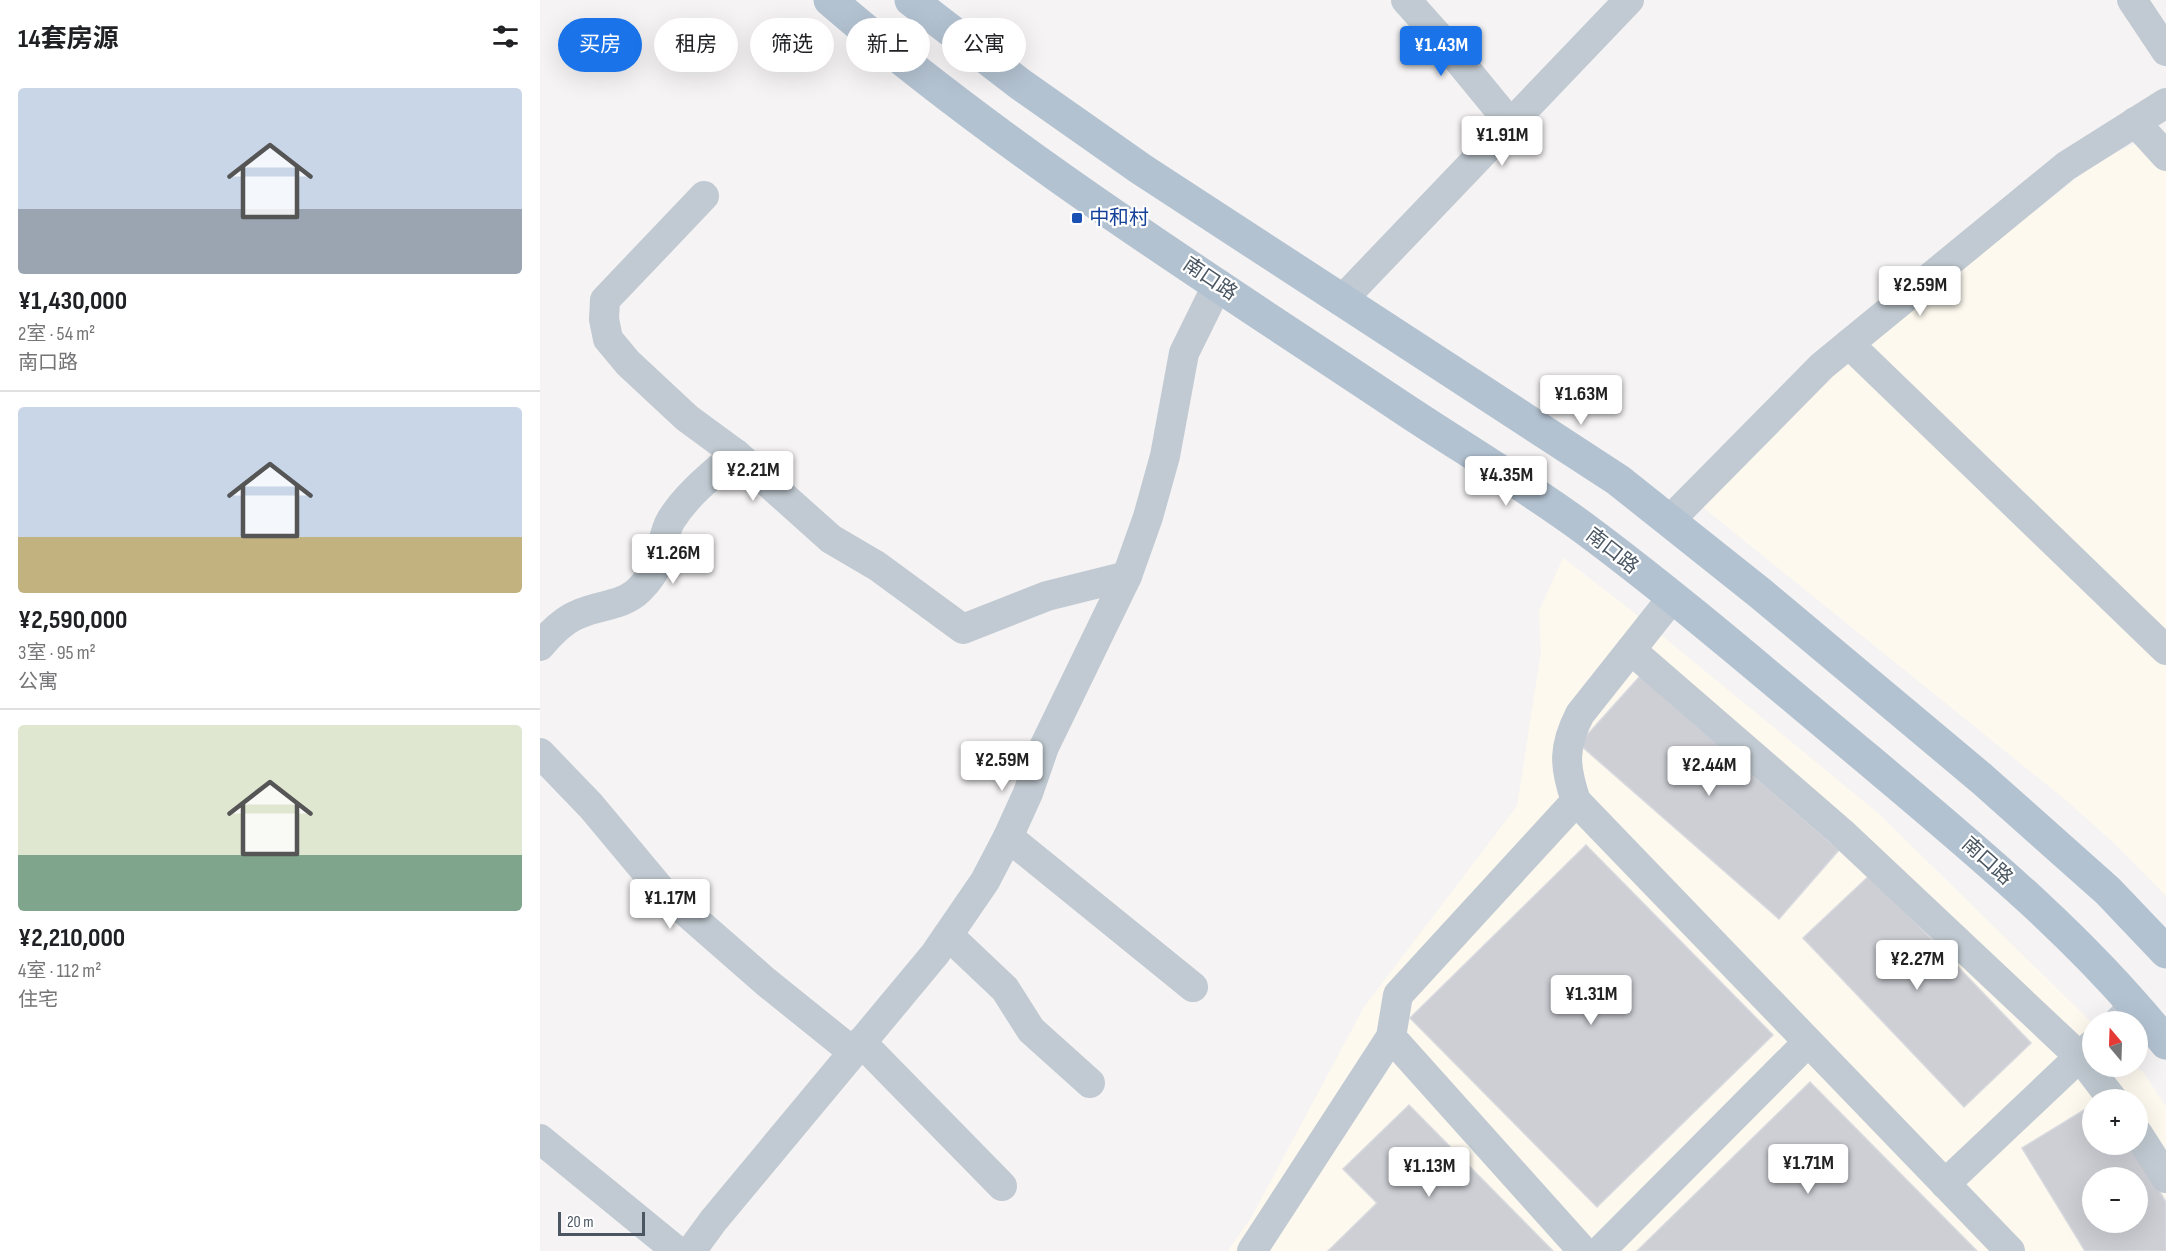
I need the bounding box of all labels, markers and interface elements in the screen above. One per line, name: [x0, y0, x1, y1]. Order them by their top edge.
chip: 买房: [558, 18, 642, 72]
chip: 租房: [654, 18, 738, 72]
chip: 筛选: [750, 18, 834, 72]
chip: 新上: [846, 18, 930, 72]
chip: 公寓: [942, 18, 1026, 72]
icon: filters: [489, 20, 522, 53]
text: 14套房源: [18, 24, 119, 55]
pin: ¥1.43M: [1392, 26, 1490, 77]
text: ¥1.43M: [1414, 33, 1468, 57]
pin: ¥1.91M: [1453, 116, 1551, 167]
text: ¥1.91M: [1476, 123, 1528, 147]
icon: home: [216, 127, 324, 235]
place label: 中和村: [1089, 206, 1149, 230]
marker: 中和村: [1070, 211, 1084, 225]
street label: 南口路: [1178, 252, 1242, 306]
pin: ¥2.59M: [1871, 266, 1969, 317]
text: ¥2.59M: [1893, 273, 1947, 297]
text: ¥1,430,000: [18, 286, 127, 317]
text: 2室 · 54 m²: [18, 322, 95, 346]
text: 南口路: [18, 351, 78, 375]
pin: ¥1.63M: [1532, 375, 1630, 426]
text: ¥1.63M: [1554, 382, 1608, 406]
icon: home: [216, 446, 324, 554]
pin: ¥2.21M: [704, 451, 802, 502]
pin: ¥4.35M: [1457, 456, 1555, 507]
text: ¥2.21M: [726, 458, 780, 482]
text: ¥4.35M: [1479, 463, 1533, 487]
street label: 南口路: [1581, 523, 1643, 579]
pin: ¥1.26M: [624, 534, 722, 585]
text: ¥1.26M: [646, 541, 700, 565]
text: ¥2,590,000: [18, 605, 128, 636]
text: 3室 · 95 m²: [18, 641, 96, 665]
text: 公寓: [18, 670, 58, 694]
pin: ¥2.59M: [953, 741, 1051, 792]
pin: ¥2.44M: [1660, 746, 1758, 797]
text: ¥2.59M: [975, 748, 1029, 772]
text: ¥2.44M: [1682, 753, 1737, 777]
icon: home: [216, 764, 324, 872]
street label: 南口路: [1957, 832, 2017, 890]
pin: ¥1.17M: [621, 879, 719, 930]
text: ¥1.17M: [644, 886, 696, 910]
text: ¥2,210,000: [18, 923, 125, 954]
pin: ¥2.27M: [1868, 940, 1966, 991]
text: ¥2.27M: [1890, 947, 1944, 971]
text: 4室 · 112 m²: [18, 959, 101, 983]
pin: ¥1.31M: [1542, 975, 1640, 1026]
text: ¥1.31M: [1565, 982, 1617, 1006]
text: 住宅: [18, 988, 58, 1012]
north arrow: [2082, 1011, 2148, 1077]
map controls: [2082, 1011, 2148, 1233]
button: +: [2082, 1089, 2148, 1155]
pin: ¥1.71M: [1759, 1144, 1857, 1195]
pin: ¥1.13M: [1380, 1147, 1478, 1198]
text: ¥1.71M: [1782, 1151, 1834, 1175]
text: ¥1.13M: [1403, 1154, 1455, 1178]
button: −: [2082, 1167, 2148, 1233]
scale bar: [558, 1209, 645, 1236]
text: 20 m: [567, 1213, 594, 1232]

